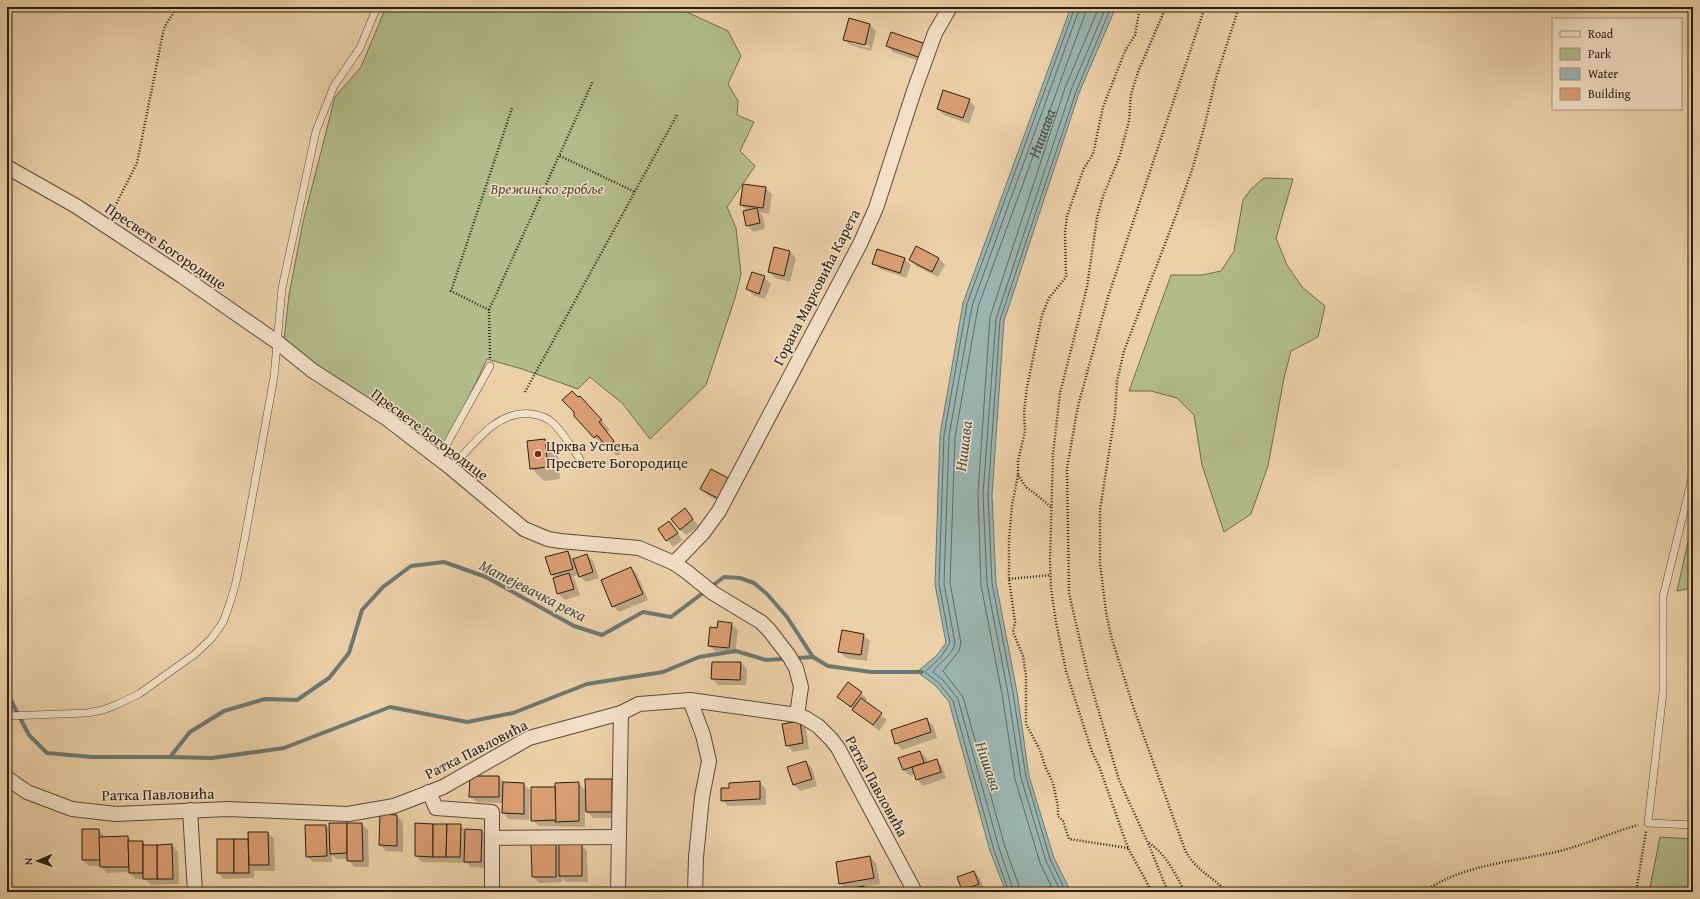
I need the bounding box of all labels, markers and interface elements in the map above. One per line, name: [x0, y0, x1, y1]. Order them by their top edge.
legend: [1552, 18, 1682, 110]
text: Road: [1588, 25, 1614, 42]
text: Park: [1588, 45, 1612, 62]
text: Water: [1588, 65, 1618, 82]
text: Building: [1588, 85, 1631, 102]
water label: Нишава: [1021, 105, 1062, 161]
park label: Врежинско гробље: [490, 178, 603, 199]
street label: Пресвете Богородице: [101, 198, 231, 294]
street label: Горана Марковића Карета: [767, 204, 865, 369]
street label: Пресвете Богородице: [367, 383, 493, 485]
water label: Нишава: [948, 419, 978, 473]
place label: Црква Успења Пресвете Богородице: [546, 435, 688, 473]
marker: Црква Успења Пресвете Богородице: [533, 449, 543, 459]
water label: Матејевачка река: [475, 553, 591, 628]
street label: Ратка Павловића: [421, 714, 532, 784]
street label: Ратка Павловића: [841, 732, 914, 841]
water label: Нишава: [969, 738, 1009, 795]
street label: Ратка Павловића: [102, 783, 215, 805]
north arrow: [18, 841, 58, 881]
text: N: [20, 857, 36, 865]

